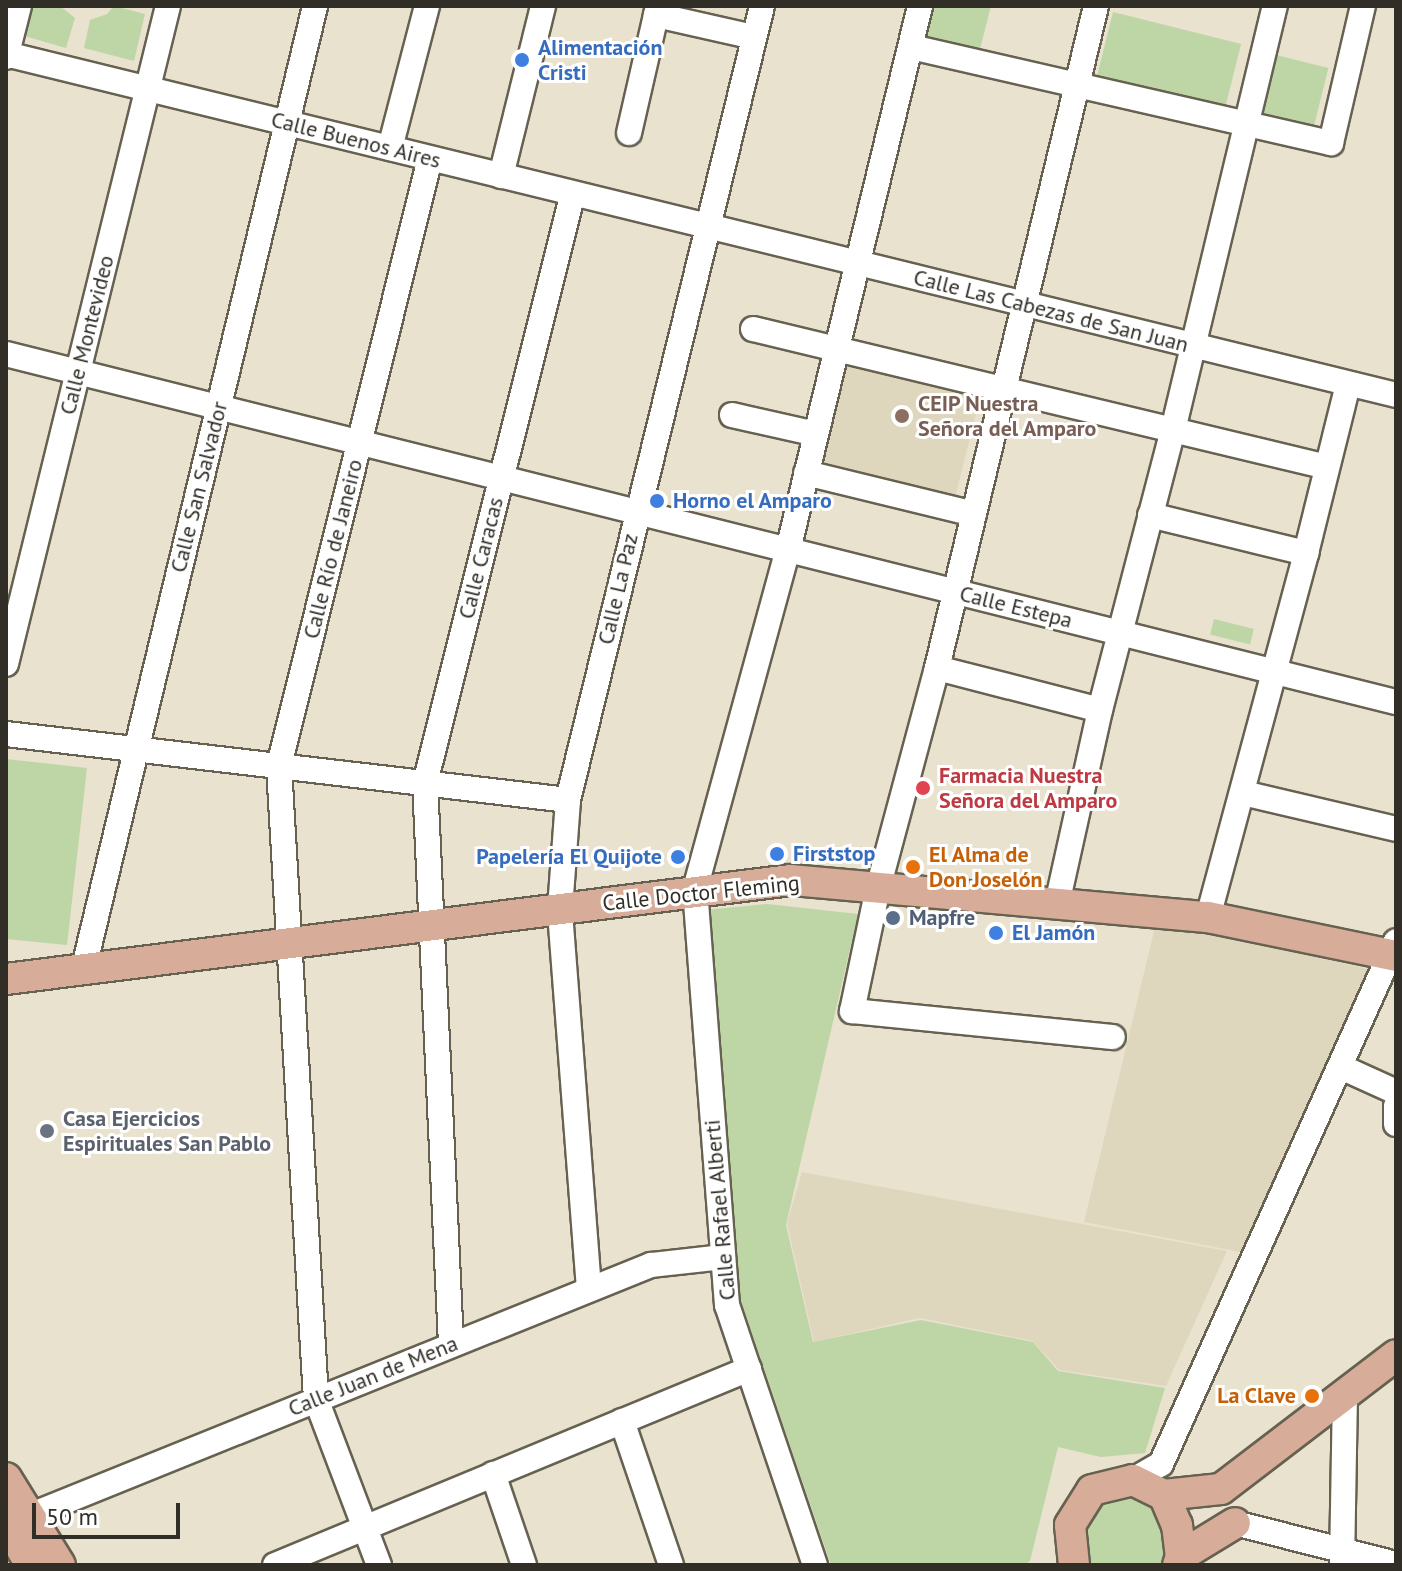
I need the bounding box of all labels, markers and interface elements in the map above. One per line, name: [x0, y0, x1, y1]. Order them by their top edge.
place label: Alimentación Cristi: [538, 34, 662, 86]
marker: Alimentación Cristi: [513, 51, 531, 69]
street label: Calle Buenos Aires: [268, 106, 444, 174]
street label: Calle Montevideo: [54, 253, 120, 417]
street label: Calle Las Cabezas de San Juan: [911, 264, 1191, 358]
place label: CEIP Nuestra Señora del Amparo: [918, 390, 1097, 442]
street label: Calle San Salvador: [165, 399, 233, 575]
marker: CEIP Nuestra Señora del Amparo: [893, 407, 911, 425]
street label: Calle Río de Janeiro: [298, 457, 368, 641]
place label: Horno el Amparo: [673, 488, 833, 514]
marker: Horno el Amparo: [648, 492, 666, 510]
street label: Calle Caracas: [453, 494, 509, 622]
street label: Calle La Paz: [592, 531, 644, 647]
street label: Calle Estepa: [957, 580, 1075, 634]
place label: Farmacia Nuestra Señora del Amparo: [939, 762, 1118, 814]
marker: Farmacia Nuestra Señora del Amparo: [914, 779, 932, 797]
place label: Firststop: [793, 841, 875, 867]
place label: El Alma de Don Joselón: [929, 841, 1042, 892]
place label: Papelería El Quijote: [476, 844, 662, 870]
marker: Firststop: [768, 845, 786, 863]
marker: Papelería El Quijote: [669, 848, 687, 866]
marker: El Alma de Don Joselón: [904, 858, 922, 876]
street label: Calle Doctor Fleming: [601, 870, 801, 916]
place label: Mapfre: [909, 905, 975, 931]
marker: Mapfre: [884, 909, 902, 927]
place label: El Jamón: [1012, 920, 1095, 946]
marker: El Jamón: [987, 924, 1005, 942]
place label: Casa Ejercicios Espirituales San Pablo: [63, 1105, 271, 1156]
street label: Calle Rafael Alberti: [699, 1118, 741, 1302]
marker: Casa Ejercicios Espirituales San Pablo: [38, 1122, 56, 1140]
street label: Calle Juan de Mena: [284, 1330, 462, 1422]
place label: La Clave: [1217, 1383, 1296, 1409]
marker: La Clave: [1303, 1387, 1321, 1405]
scale bar: [36, 1487, 184, 1537]
text: 50 m: [46, 1501, 98, 1532]

